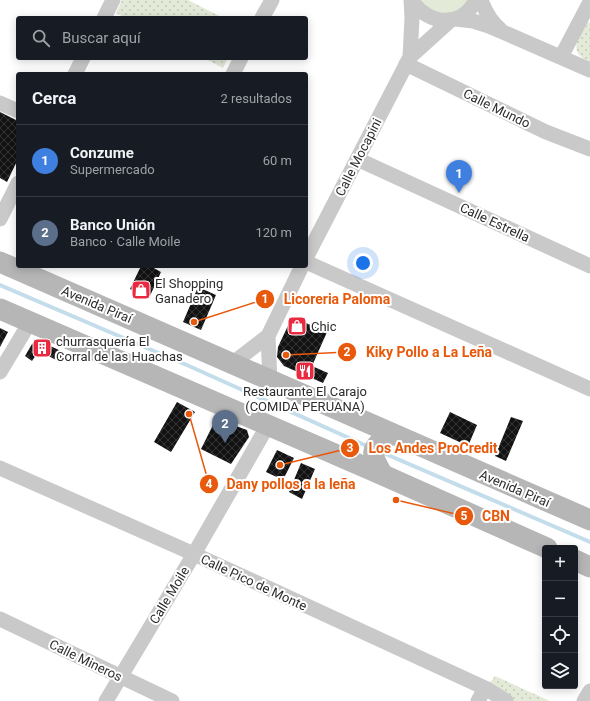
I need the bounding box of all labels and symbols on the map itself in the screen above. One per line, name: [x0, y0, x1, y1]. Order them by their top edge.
street label: Calle Mundo: [461, 86, 533, 131]
street label: Calle Mocapini: [332, 116, 385, 199]
pin: 1: [446, 160, 472, 193]
street label: Calle Estrella: [458, 200, 532, 245]
your location: [353, 253, 373, 273]
place label: El Shopping Ganadero: [155, 276, 223, 306]
shop icon: El Shopping Ganadero: [130, 279, 152, 301]
street label: Avenida Piraí: [59, 283, 135, 326]
callout: Licoreria Paloma: [255, 286, 398, 312]
text: Licoreria Paloma: [284, 291, 391, 307]
text: 1: [262, 292, 268, 306]
shop icon: Chic: [286, 315, 308, 337]
place label: Chic: [311, 319, 337, 334]
place label: churrasquería El Corral de las Huachas: [56, 334, 183, 364]
building icon: churrasquería El Corral de las Huachas: [31, 337, 53, 359]
callout: Kiky Pollo a La Leña: [337, 339, 500, 365]
text: Kiky Pollo a La Leña: [366, 344, 493, 360]
text: 2: [344, 345, 351, 359]
restaurant icon: Restaurante El Carajo (COMIDA PERUANA): [294, 360, 316, 382]
place label: Restaurante El Carajo (COMIDA PERUANA): [243, 384, 367, 414]
pin: 2: [212, 410, 238, 443]
callout: Los Andes ProCredit: [340, 435, 505, 461]
text: Los Andes ProCredit: [368, 440, 498, 456]
text: 3: [347, 441, 354, 455]
street label: Avenida Piraí: [477, 467, 553, 510]
callout: Dany pollos a la leña: [199, 471, 364, 497]
text: Dany pollos a la leña: [227, 476, 356, 492]
text: 4: [206, 477, 213, 491]
callout: CBN: [454, 503, 518, 529]
text: CBN: [482, 508, 510, 524]
text: 5: [461, 509, 468, 523]
street label: Calle Pico de Monte: [198, 551, 309, 614]
street label: Calle Moile: [147, 564, 192, 627]
street label: Calle Mineros: [47, 636, 125, 685]

